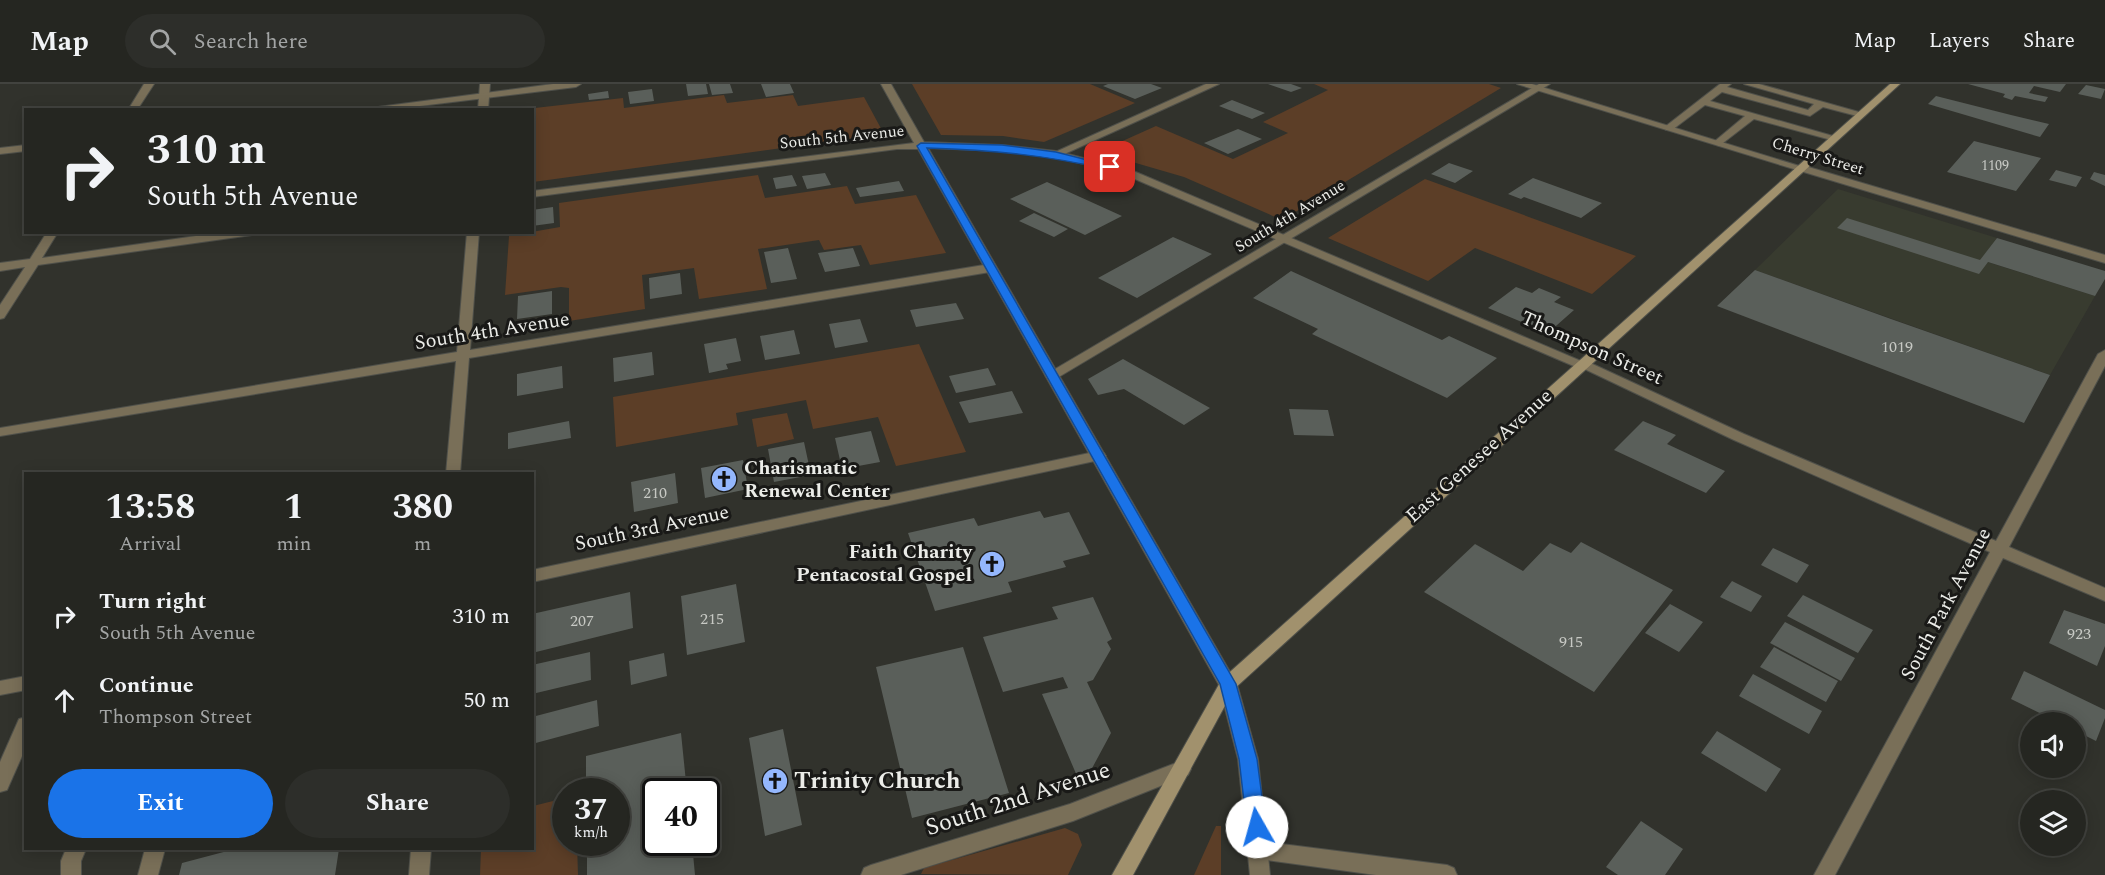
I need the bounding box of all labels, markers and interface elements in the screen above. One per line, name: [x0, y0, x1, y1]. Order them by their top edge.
search box: [125, 14, 545, 68]
text: Map: [30, 20, 89, 63]
icon: search: [146, 25, 179, 58]
text: Search here: [194, 25, 308, 58]
text: Map: [1854, 25, 1896, 57]
text: Layers: [1929, 25, 1990, 57]
text: Share: [2023, 25, 2075, 57]
text: 310 m: [147, 119, 266, 182]
street label: South 5th Avenue: [778, 119, 906, 155]
street label: Cherry Street: [1769, 131, 1867, 181]
icon: right: [48, 132, 126, 210]
pin: [1084, 141, 1135, 192]
icon: arrive: [1093, 150, 1126, 183]
house number: 1109: [1981, 155, 2009, 176]
street label: South 4th Avenue: [1230, 173, 1350, 259]
text: South 5th Avenue: [147, 176, 358, 218]
street label: Thompson Street: [1516, 303, 1668, 393]
street label: South 4th Avenue: [412, 304, 572, 358]
house number: 1019: [1881, 335, 1913, 359]
street label: East Genesee Avenue: [1399, 382, 1559, 530]
place label: Charismatic Renewal Center: [744, 453, 890, 506]
church icon: Charismatic Renewal Center: [709, 464, 739, 494]
text: 13:58: [105, 480, 195, 535]
text: 1: [284, 480, 304, 535]
text: 380: [392, 480, 453, 535]
house number: 210: [643, 481, 667, 505]
street label: South 3rd Avenue: [572, 497, 732, 559]
street label: South Park Avenue: [1893, 522, 1999, 686]
text: Arrival: [119, 529, 181, 559]
text: min: [276, 529, 311, 559]
text: m: [414, 529, 431, 559]
place label: Faith Charity Pentacostal Gospel: [796, 537, 973, 590]
church icon: Faith Charity Pentacostal Gospel: [977, 549, 1007, 579]
text: Turn right: [99, 585, 206, 618]
icon: right: [48, 600, 81, 633]
text: 310 m: [453, 600, 510, 633]
house number: 215: [700, 607, 724, 631]
house number: 207: [570, 609, 594, 633]
text: South 5th Avenue: [99, 618, 256, 648]
house number: 923: [2067, 622, 2091, 646]
house number: 915: [1559, 630, 1583, 654]
text: Continue: [99, 669, 194, 702]
icon: ahead: [48, 684, 81, 717]
text: 50 m: [464, 684, 510, 717]
text: Thompson Street: [99, 702, 252, 732]
map controls: [2020, 712, 2086, 856]
button: sound: [2020, 712, 2086, 778]
street label: South 2nd Avenue: [921, 752, 1115, 846]
place label: Trinity Church: [794, 763, 961, 799]
church icon: Trinity Church: [760, 766, 790, 796]
button: Exit: [48, 769, 273, 838]
button: Share: [285, 769, 510, 838]
speed limit sign: 40: [642, 778, 720, 856]
text: 37: [574, 787, 608, 833]
button: layers: [2020, 790, 2086, 856]
position arrow: [1225, 795, 1289, 859]
text: km/h: [574, 821, 608, 844]

